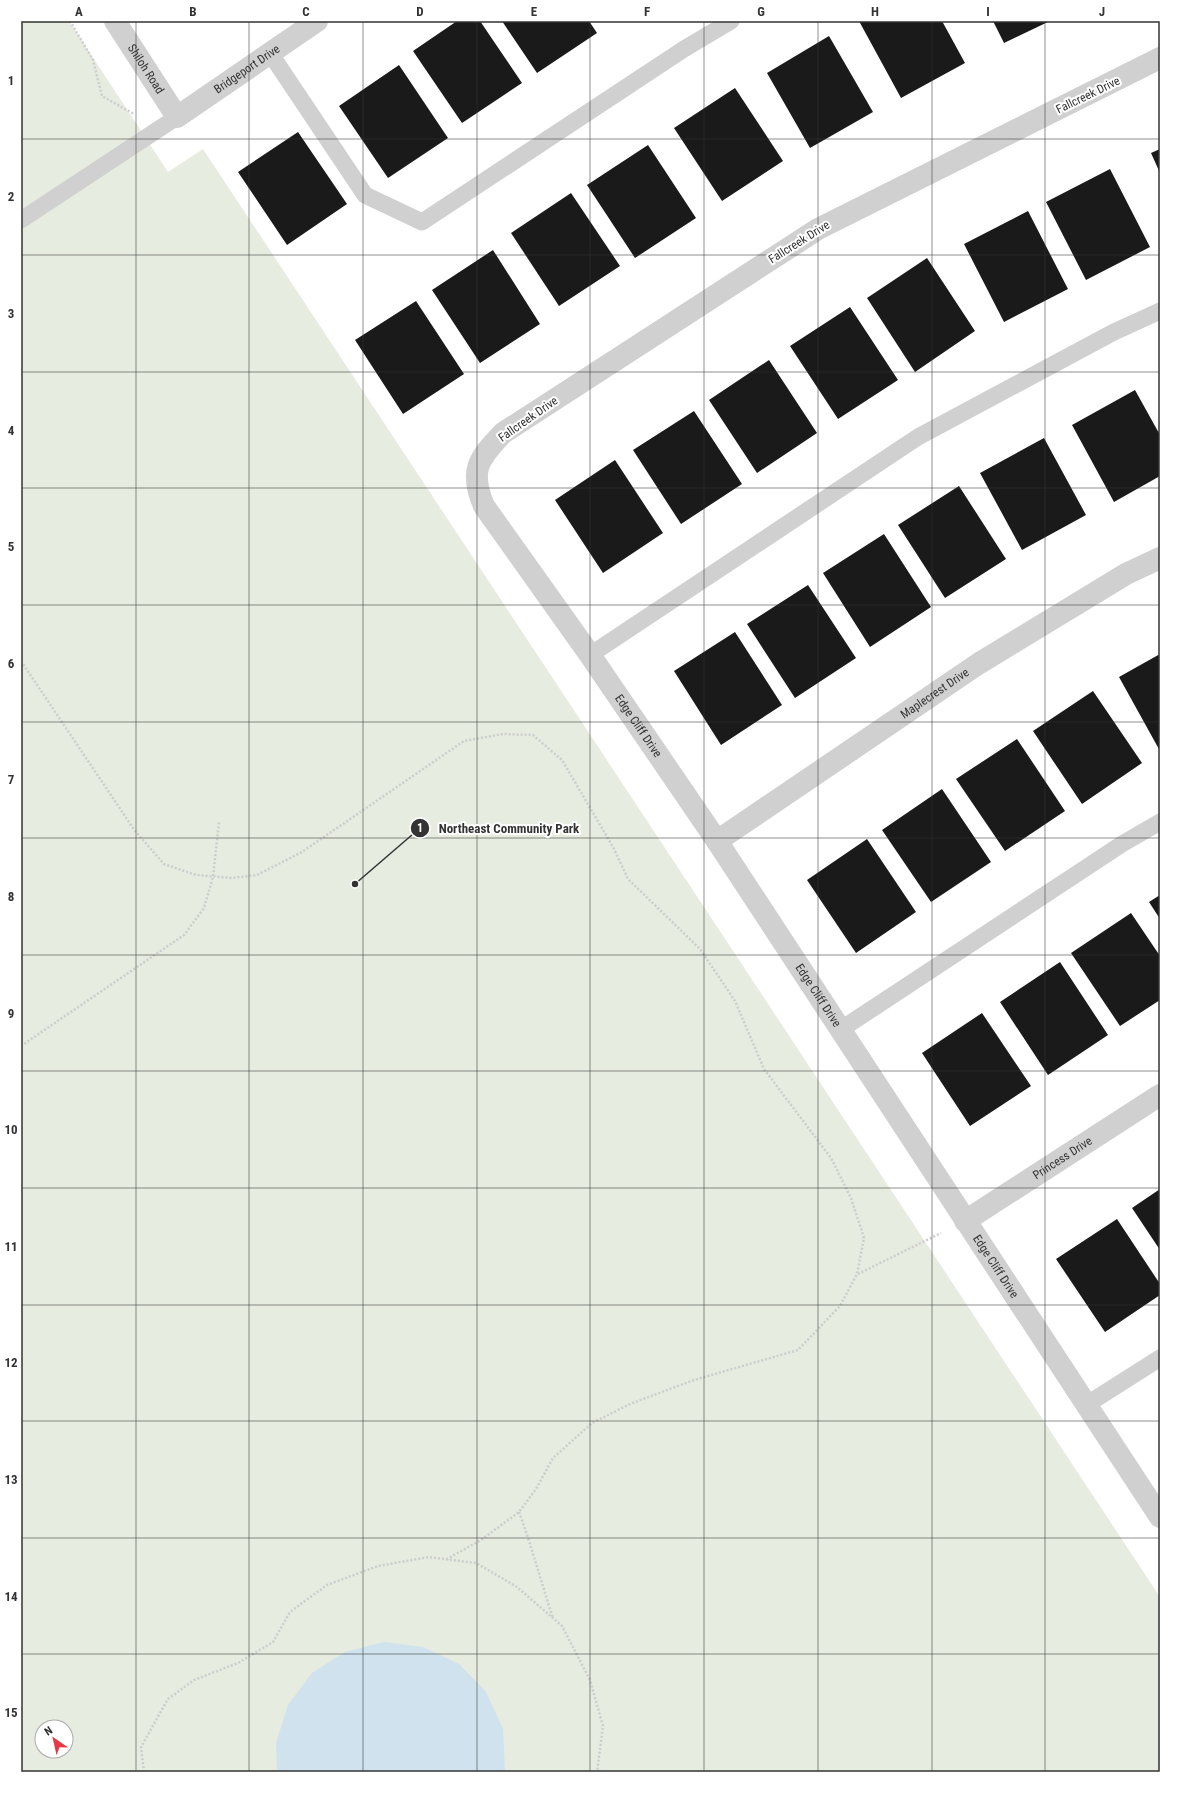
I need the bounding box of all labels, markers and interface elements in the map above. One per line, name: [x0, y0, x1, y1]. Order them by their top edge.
text: A: [75, 4, 83, 19]
text: B: [189, 4, 197, 19]
text: C: [302, 4, 310, 19]
text: D: [416, 4, 424, 19]
text: E: [531, 4, 538, 19]
text: F: [644, 4, 650, 19]
text: G: [757, 4, 765, 19]
text: H: [871, 4, 879, 19]
text: I: [986, 4, 990, 19]
text: J: [1099, 4, 1105, 19]
street label: Shiloh Road: [125, 41, 167, 96]
street label: Bridgeport Drive: [211, 41, 283, 97]
text: 1: [8, 73, 14, 88]
street label: Fallcreek Drive: [1054, 73, 1123, 116]
text: 2: [8, 189, 15, 204]
street label: Fallcreek Drive: [766, 218, 832, 266]
text: 3: [8, 306, 14, 321]
street label: Fallcreek Drive: [496, 393, 561, 445]
text: 4: [8, 423, 15, 438]
text: 5: [8, 539, 15, 554]
text: 6: [8, 656, 15, 671]
street label: Maplecrest Drive: [898, 665, 972, 722]
street label: Edge Cliff Drive: [612, 692, 665, 760]
text: 7: [8, 772, 15, 787]
callout: Northeast Community Park: [410, 816, 587, 841]
text: 1: [417, 821, 423, 835]
text: Northeast Community Park: [439, 821, 580, 836]
text: 8: [8, 889, 14, 904]
street label: Edge Cliff Drive: [792, 961, 844, 1030]
text: 9: [8, 1006, 14, 1021]
text: 10: [4, 1122, 18, 1137]
street label: Princess Drive: [1030, 1134, 1095, 1182]
street label: Edge Cliff Drive: [970, 1232, 1022, 1301]
text: 11: [4, 1239, 18, 1254]
text: 12: [4, 1355, 18, 1370]
text: 13: [4, 1472, 18, 1487]
text: 14: [4, 1589, 18, 1604]
text: 15: [4, 1705, 18, 1720]
north arrow: [34, 1719, 74, 1759]
text: N: [42, 1724, 55, 1738]

